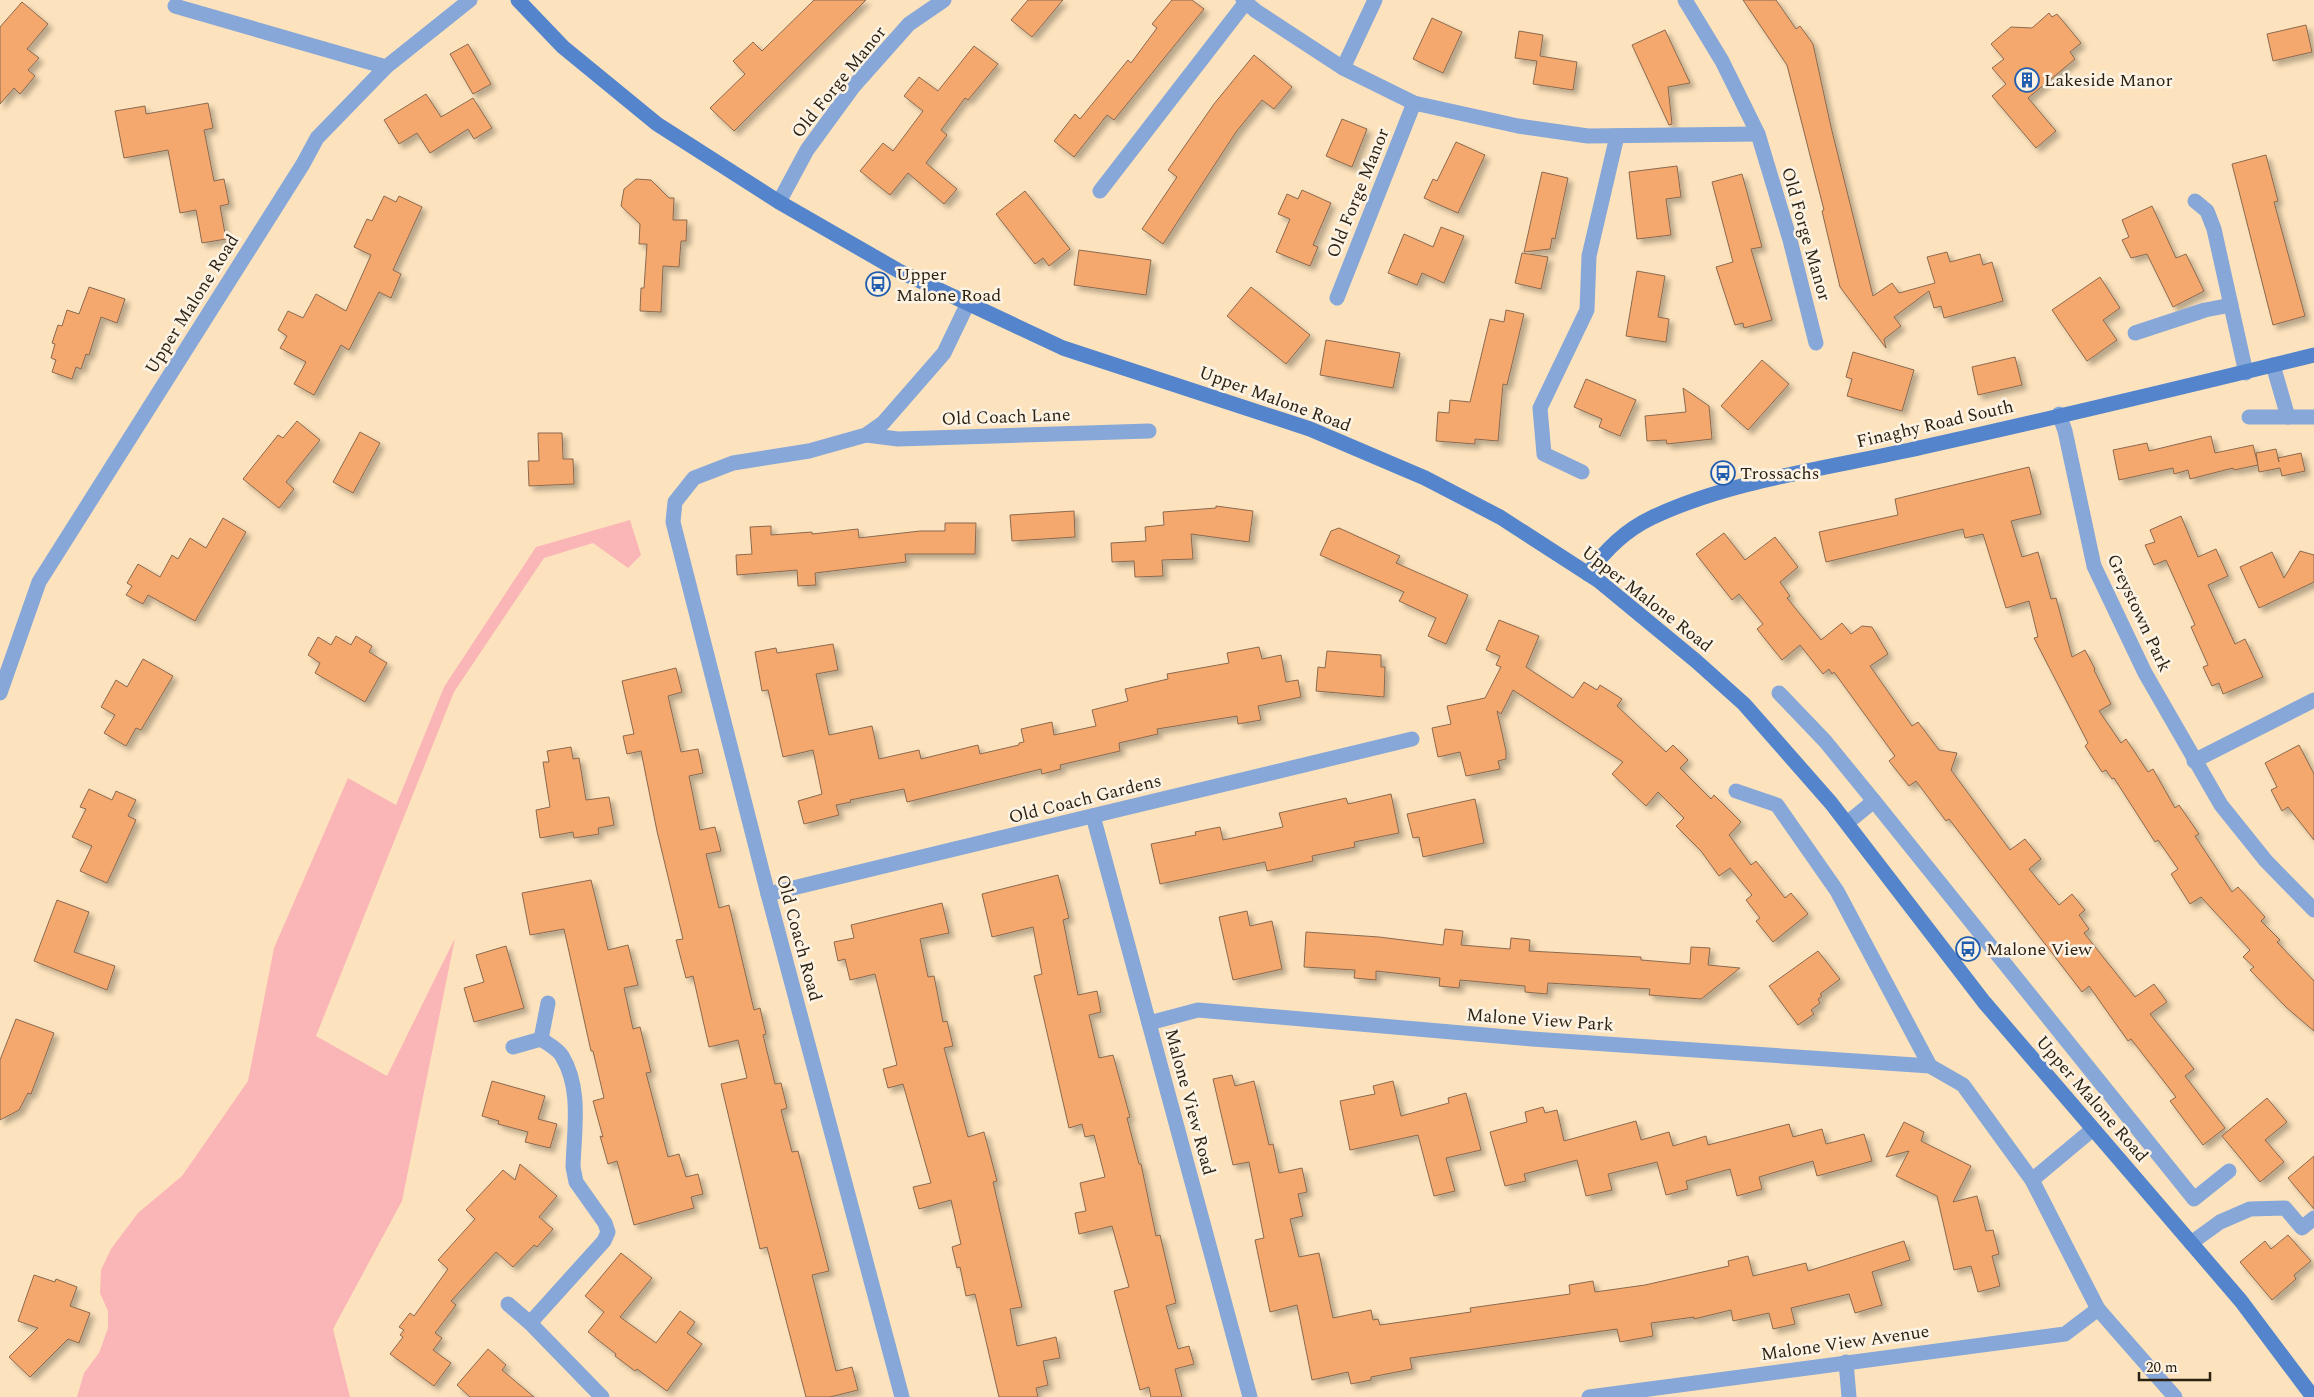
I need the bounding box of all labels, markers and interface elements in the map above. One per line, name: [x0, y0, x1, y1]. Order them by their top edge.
street label: Old Forge Manor: [785, 20, 893, 144]
building icon: Lakeside Manor: [2014, 67, 2040, 93]
place label: Lakeside Manor: [2044, 67, 2173, 94]
street label: Old Forge Manor: [1320, 124, 1396, 262]
street label: Old Forge Manor: [1774, 164, 1838, 304]
street label: Upper Malone Road: [138, 229, 246, 379]
place label: Upper Malone Road: [896, 261, 1001, 309]
bus stop icon: Upper Malone Road: [865, 271, 891, 297]
street label: Upper Malone Road: [1195, 359, 1355, 439]
street label: Finaghy Road South: [1854, 393, 2016, 455]
street label: Old Coach Lane: [941, 401, 1071, 433]
bus stop icon: Trossachs: [1710, 460, 1736, 486]
place label: Trossachs: [1740, 460, 1820, 487]
street label: Upper Malone Road: [1576, 539, 1718, 659]
street label: Greystown Park: [2100, 549, 2178, 677]
street label: Old Coach Gardens: [1006, 767, 1164, 831]
street label: Old Coach Road: [769, 872, 829, 1004]
bus stop icon: Malone View: [1955, 936, 1981, 962]
place label: Malone View: [1986, 936, 2092, 963]
street label: Malone View Park: [1465, 1001, 1615, 1039]
street label: Malone View Road: [1157, 1026, 1223, 1178]
street label: Upper Malone Road: [2029, 1030, 2155, 1168]
street label: Malone View Avenue: [1759, 1318, 1931, 1368]
scale bar: [2139, 1350, 2210, 1382]
text: 20 m: [2146, 1356, 2178, 1379]

